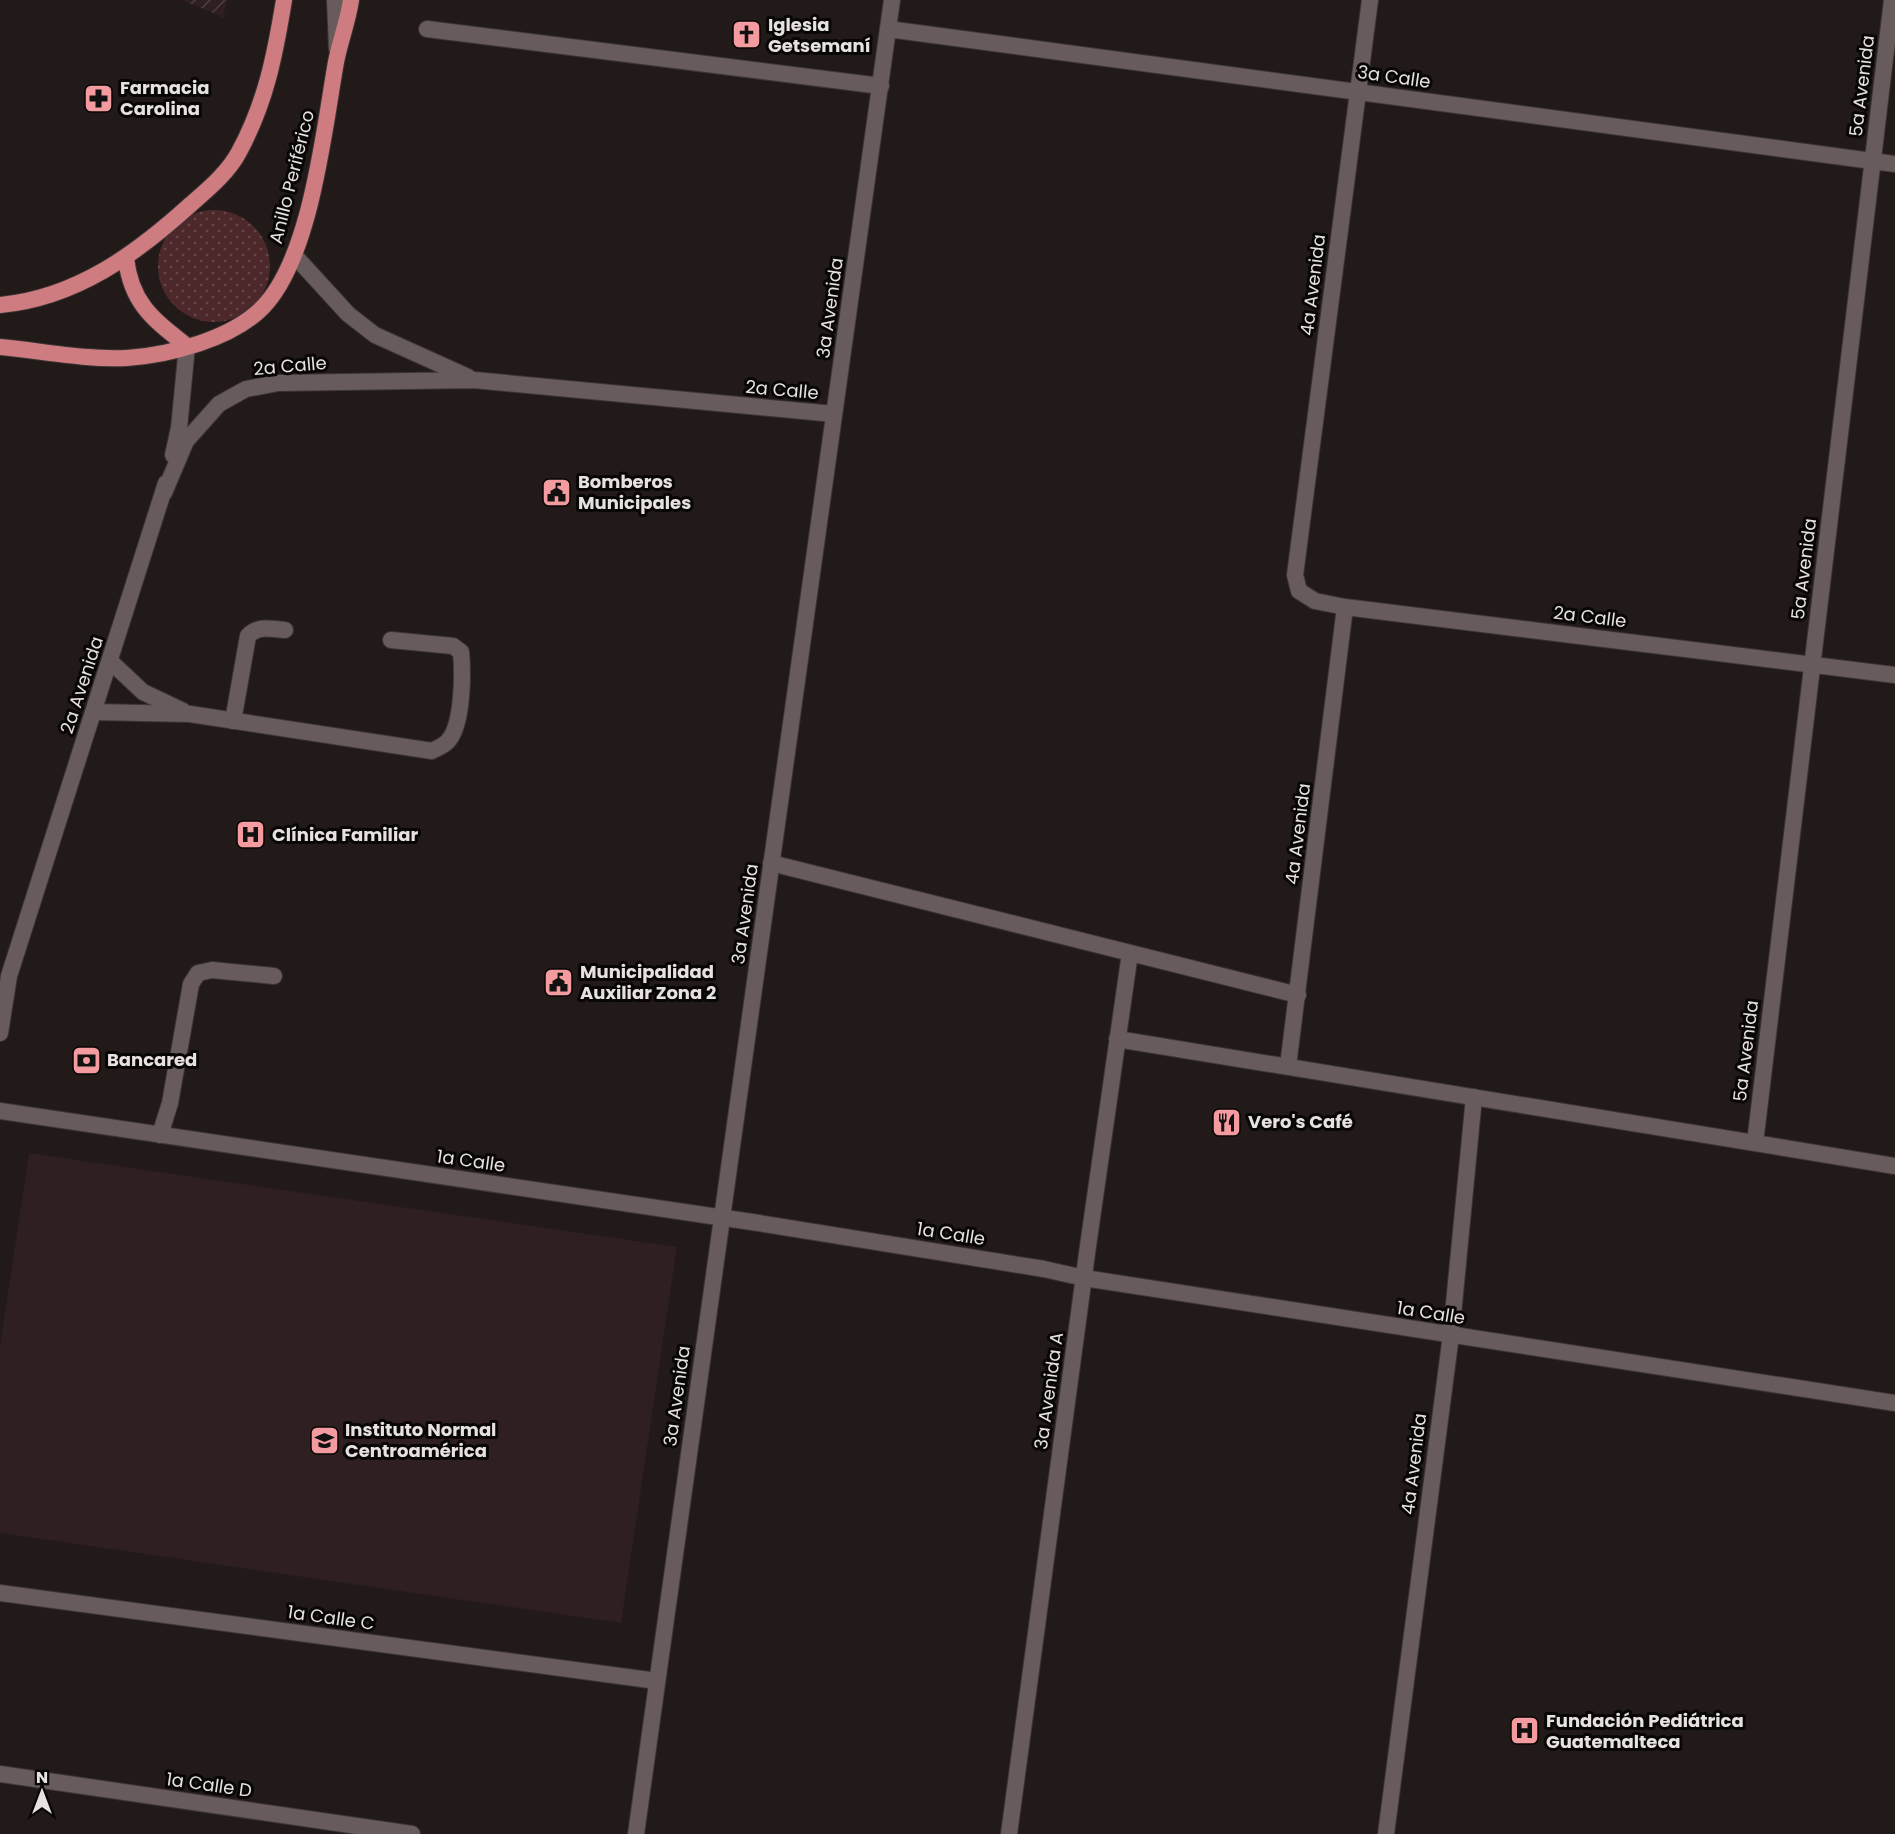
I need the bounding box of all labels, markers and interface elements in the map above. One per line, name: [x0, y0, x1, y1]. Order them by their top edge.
place label: Iglesia Getsemaní: [768, 12, 870, 58]
church icon: Iglesia Getsemaní: [731, 19, 763, 51]
street label: 5a Avenida: [1843, 34, 1880, 138]
street label: 3a Calle: [1356, 59, 1432, 94]
place label: Farmacia Carolina: [120, 75, 209, 121]
pharmacy icon: Farmacia Carolina: [83, 82, 115, 114]
street label: Anillo Periférico: [263, 108, 320, 246]
street label: 4a Avenida: [1294, 233, 1331, 337]
street label: 3a Avenida: [810, 256, 849, 360]
street label: 2a Calle: [252, 350, 328, 381]
street label: 2a Calle: [744, 374, 820, 405]
place label: Bomberos Municipales: [578, 469, 691, 515]
public building icon: Bomberos Municipales: [541, 476, 573, 508]
street label: 5a Avenida: [1785, 517, 1822, 621]
street label: 2a Calle: [1552, 600, 1628, 633]
street label: 2a Avenida: [54, 633, 109, 737]
street label: 4a Avenida: [1279, 782, 1316, 886]
hospital icon: Clínica Familiar: [235, 819, 267, 851]
place label: Clínica Familiar: [272, 822, 418, 847]
street label: 3a Avenida: [725, 862, 764, 966]
place label: Municipalidad Auxiliar Zona 2: [580, 959, 716, 1005]
public building icon: Municipalidad Auxiliar Zona 2: [543, 966, 575, 998]
street label: 5a Avenida: [1727, 999, 1764, 1103]
bank icon: Bancared: [70, 1044, 102, 1076]
place label: Bancared: [107, 1047, 197, 1072]
restaurant icon: Vero's Café: [1211, 1106, 1243, 1138]
place label: Vero's Café: [1248, 1109, 1353, 1134]
street label: 1a Calle: [435, 1143, 507, 1178]
street label: 1a Calle: [915, 1216, 987, 1251]
street label: 1a Calle: [1395, 1295, 1467, 1330]
street label: 3a Avenida A: [1028, 1331, 1069, 1451]
street label: 3a Avenida: [657, 1344, 696, 1448]
street label: 4a Avenida: [1395, 1412, 1432, 1516]
place label: Instituto Normal Centroamérica: [345, 1417, 496, 1463]
school or university icon: Instituto Normal Centroamérica: [308, 1424, 340, 1456]
street label: 1a Calle C: [286, 1599, 376, 1636]
place label: Fundación Pediátrica Guatemalteca: [1546, 1708, 1744, 1754]
hospital icon: Fundación Pediátrica Guatemalteca: [1509, 1715, 1541, 1747]
north arrow: [12, 1762, 72, 1822]
text: N: [36, 1766, 48, 1789]
street label: 1a Calle D: [165, 1766, 254, 1803]

